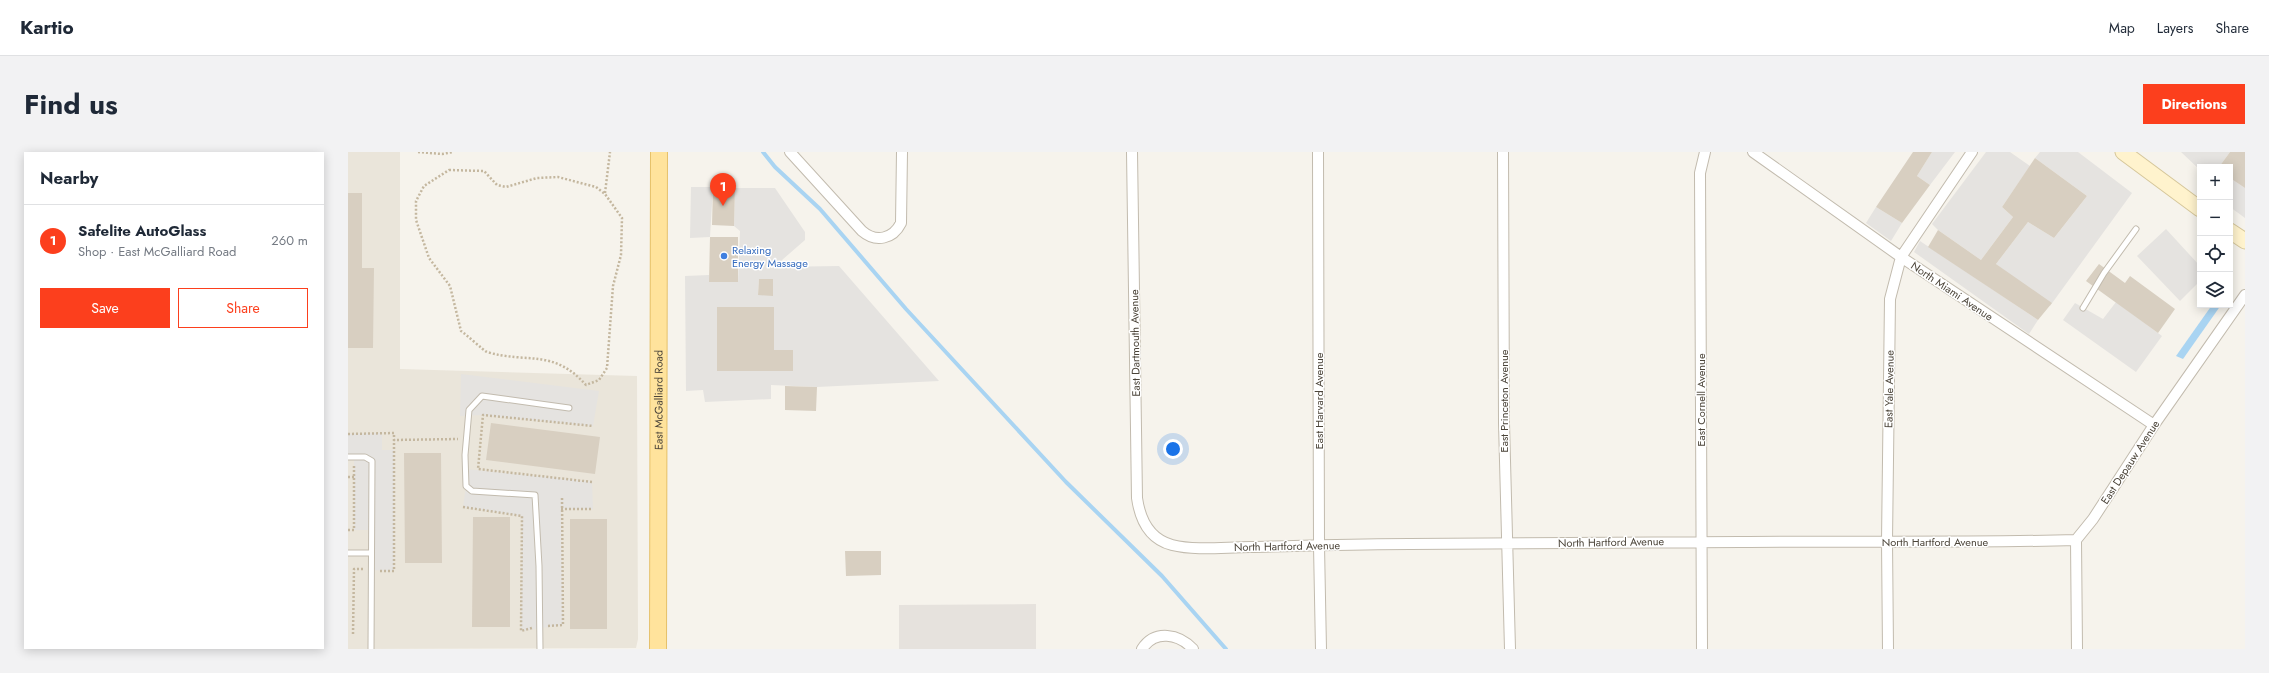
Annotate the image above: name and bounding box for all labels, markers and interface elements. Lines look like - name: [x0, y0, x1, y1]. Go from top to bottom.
- text: Kartio: [20, 14, 74, 41]
- text: Map: [2109, 18, 2135, 38]
- text: Layers: [2157, 18, 2193, 38]
- text: Share: [2215, 18, 2249, 38]
- text: Find us: [24, 84, 118, 125]
- button: Directions: [2143, 84, 2245, 124]
- map controls: [2197, 164, 2233, 308]
- button: +: [2197, 164, 2233, 200]
- text: Nearby: [40, 166, 98, 190]
- pin: 1: [710, 173, 736, 206]
- button: −: [2197, 200, 2233, 236]
- text: Safelite AutoGlass: [78, 220, 206, 242]
- text: 1: [50, 231, 56, 250]
- text: 260 m: [271, 231, 308, 250]
- button: locate: [2197, 236, 2233, 272]
- text: Shop · East McGalliard Road: [78, 242, 236, 261]
- place label: Relaxing Energy Massage: [732, 242, 808, 271]
- marker: Relaxing Energy Massage: [719, 251, 729, 261]
- street label: North Miami Avenue: [1908, 258, 1997, 325]
- button: layers: [2197, 272, 2233, 308]
- button: Save: [40, 288, 170, 328]
- button: Share: [178, 288, 308, 328]
- street label: East Dartmouth Avenue: [1126, 289, 1144, 397]
- street label: East Princeton Avenue: [1496, 349, 1512, 452]
- street label: East McGalliard Road: [650, 350, 667, 450]
- street label: East Yale Avenue: [1880, 350, 1898, 428]
- street label: East Harvard Avenue: [1311, 352, 1327, 449]
- street label: East Cornell Avenue: [1693, 353, 1709, 447]
- street label: East Depauw Avenue: [2097, 417, 2163, 507]
- your location: [1163, 439, 1183, 459]
- street label: North Hartford Avenue: [1558, 533, 1665, 551]
- street label: North Hartford Avenue: [1882, 534, 1989, 550]
- street label: North Hartford Avenue: [1234, 537, 1341, 555]

